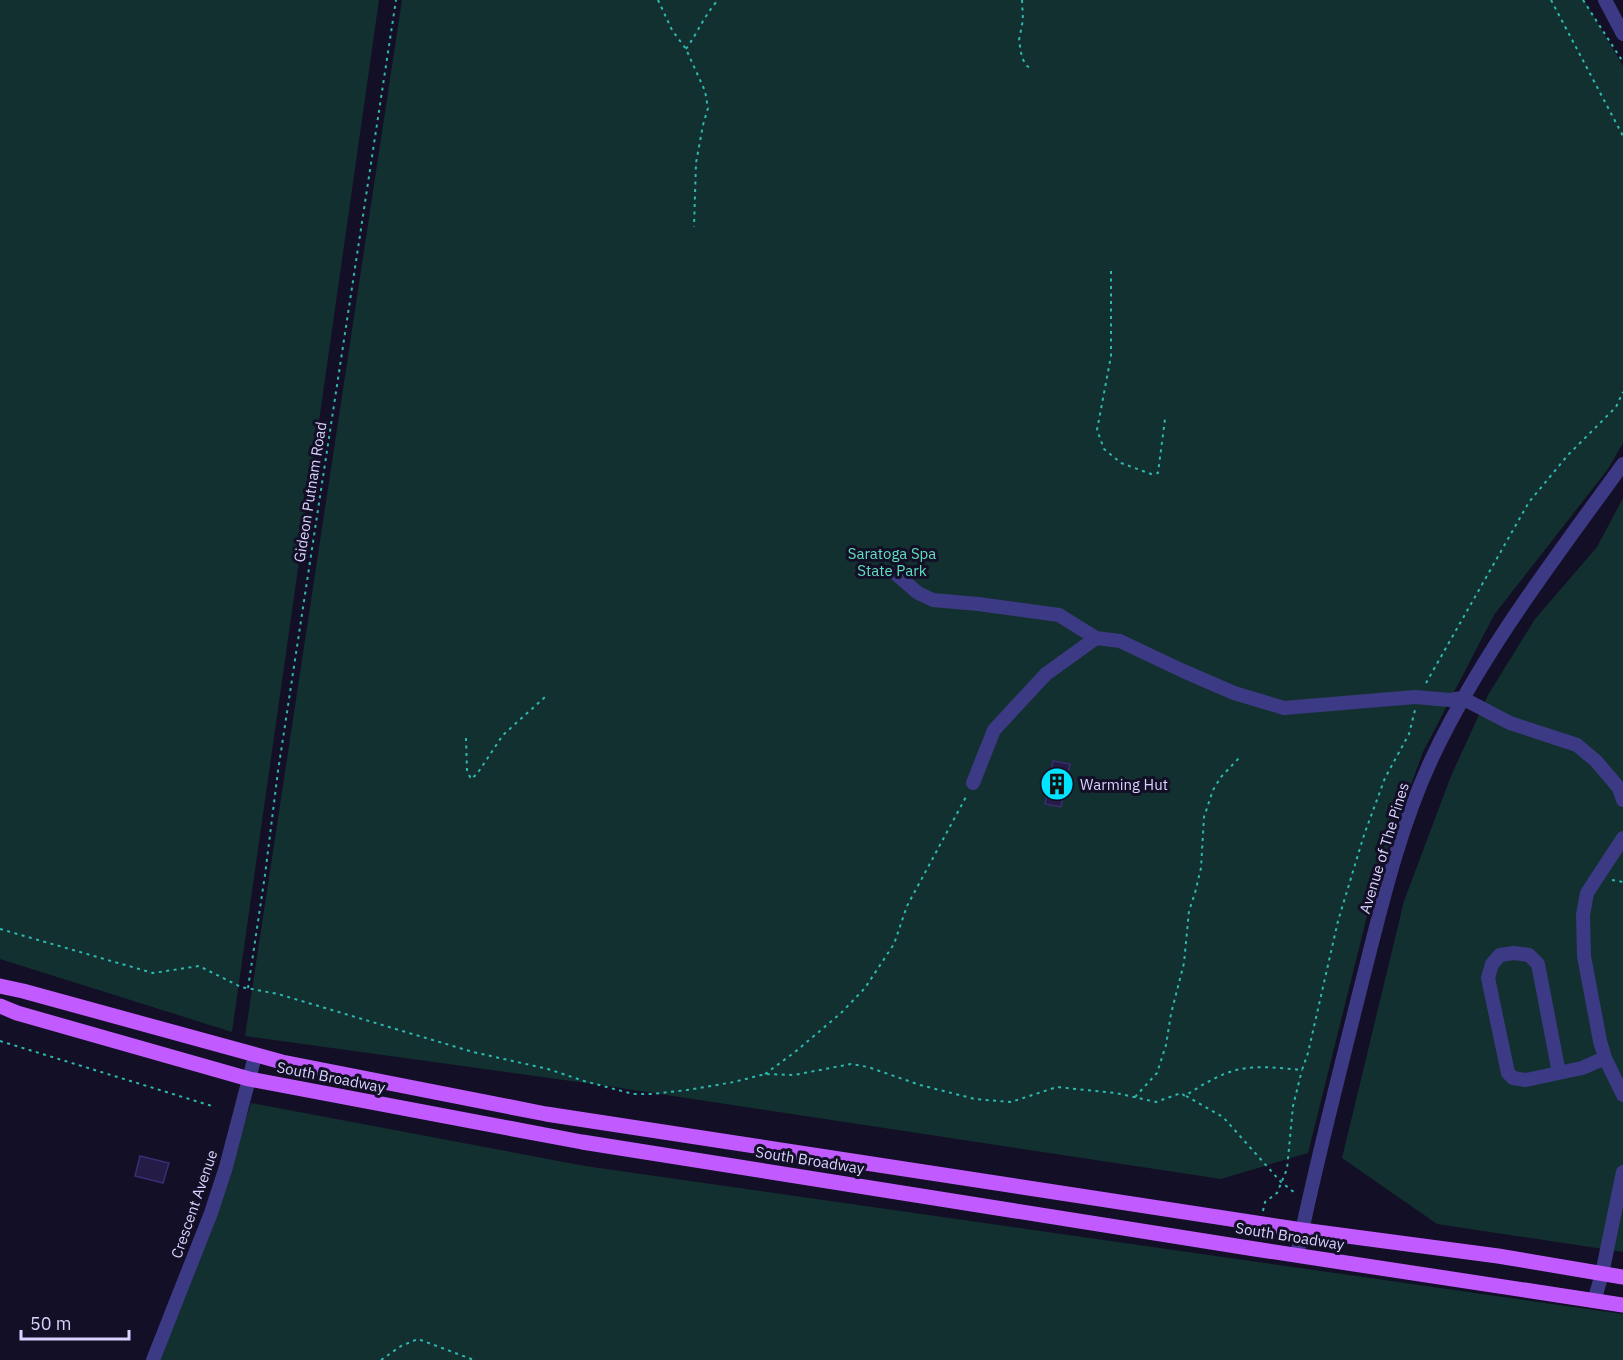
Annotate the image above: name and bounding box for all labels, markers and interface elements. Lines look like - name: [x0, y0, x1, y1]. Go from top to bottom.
- street label: Gideon Putnam Road: [290, 420, 330, 564]
- park label: Saratoga Spa State Park: [848, 544, 936, 580]
- building icon: Warming Hut: [1039, 766, 1075, 802]
- place label: Warming Hut: [1080, 775, 1168, 794]
- street label: Avenue of The Pines: [1355, 780, 1413, 916]
- street label: South Broadway: [275, 1057, 387, 1097]
- street label: South Broadway: [754, 1142, 866, 1178]
- street label: Crescent Avenue: [167, 1147, 221, 1261]
- street label: South Broadway: [1234, 1218, 1346, 1254]
- scale bar: [21, 1303, 129, 1341]
- text: 50 m: [30, 1312, 72, 1335]

